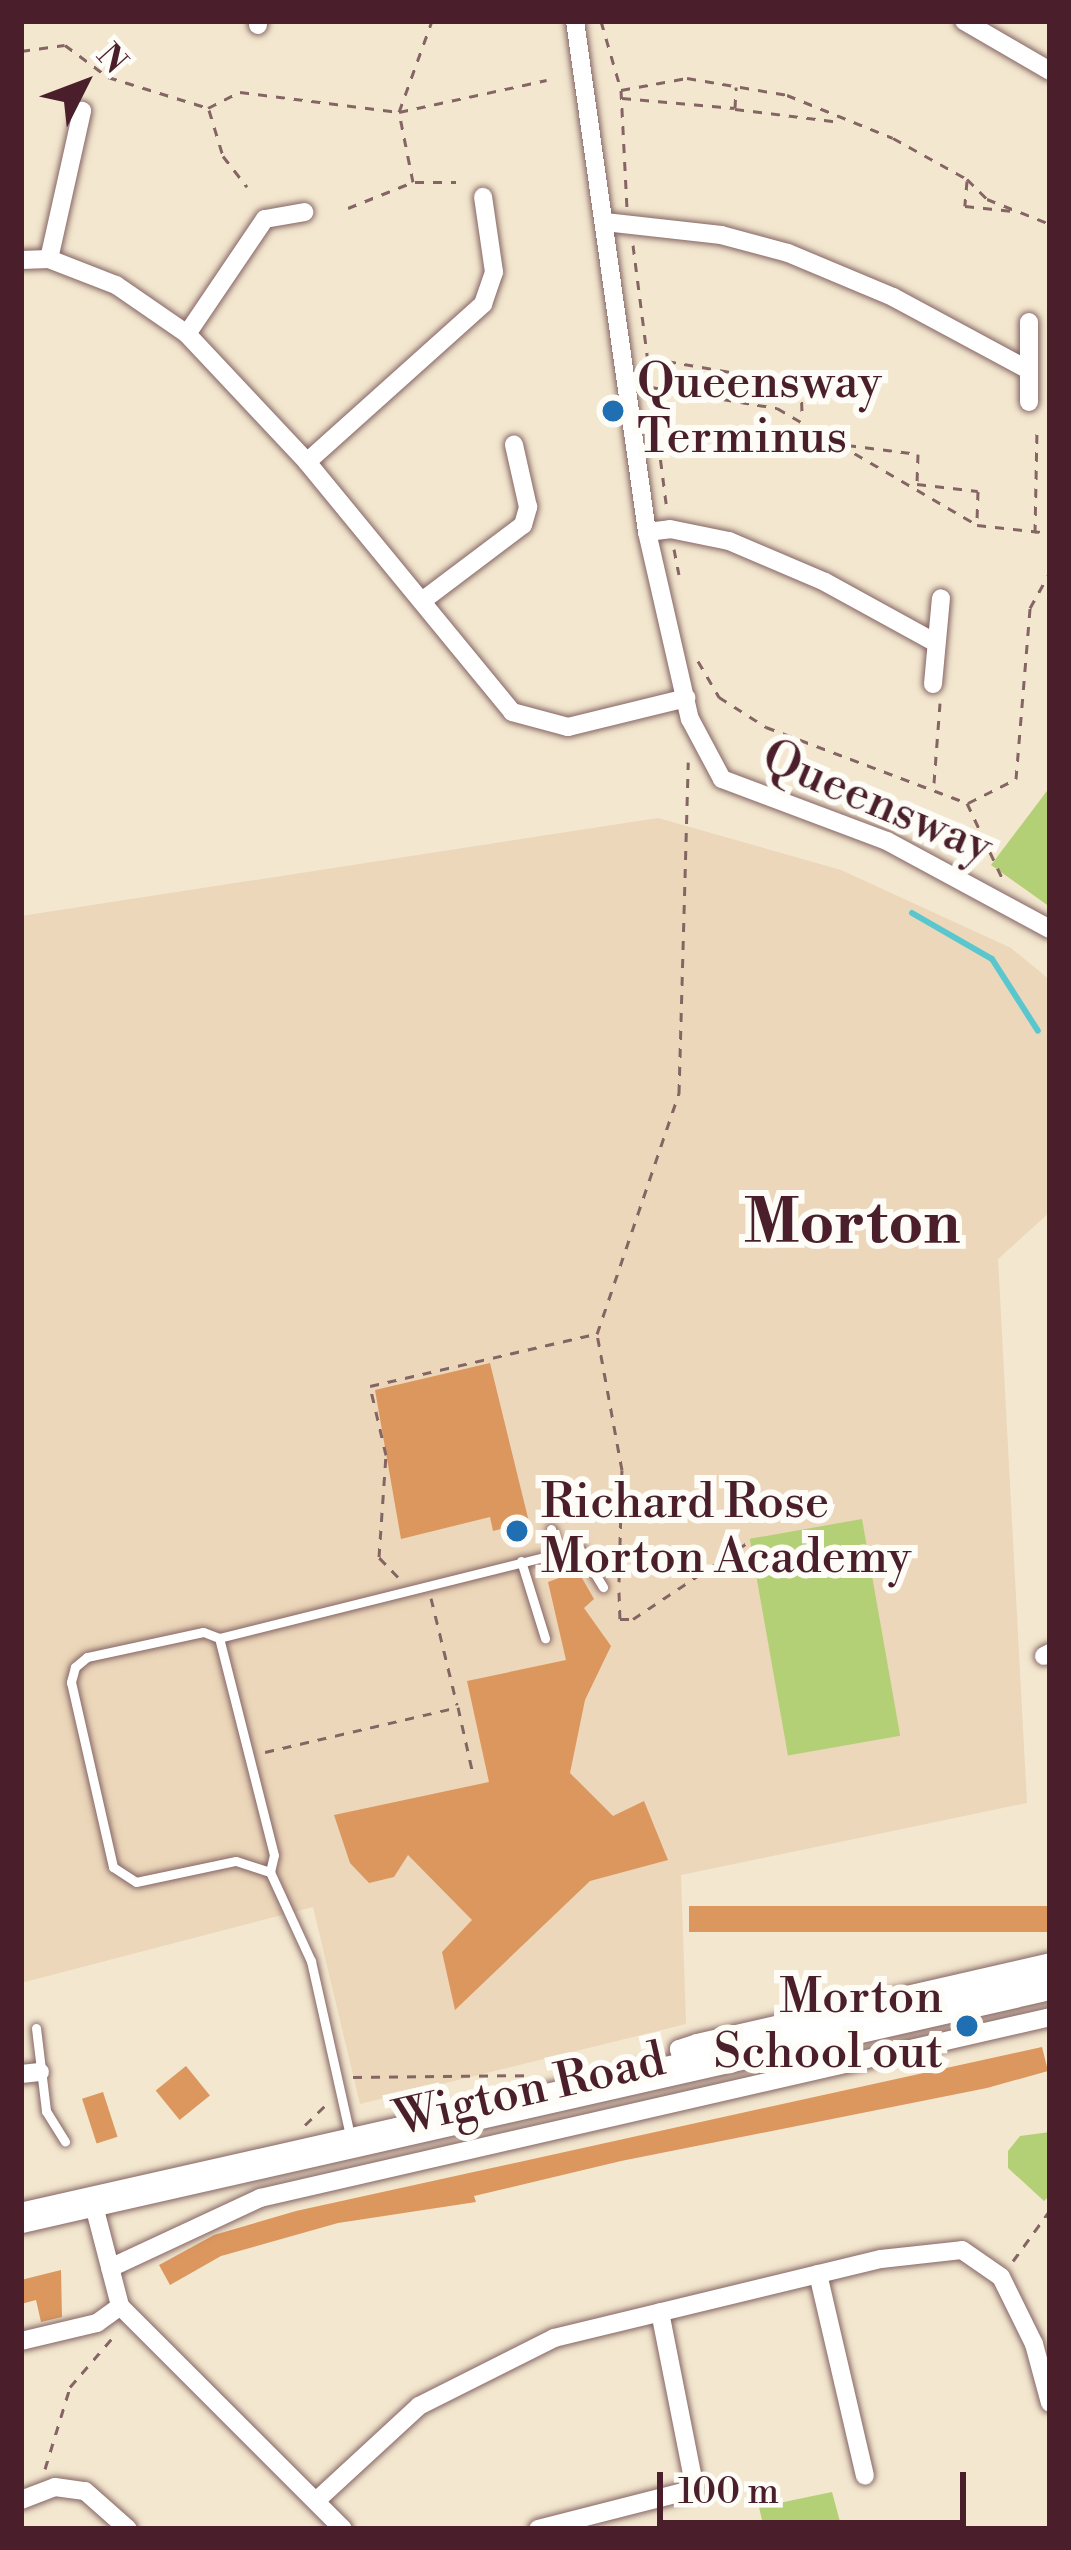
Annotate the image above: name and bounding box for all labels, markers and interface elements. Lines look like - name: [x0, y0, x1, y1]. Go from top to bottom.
- north arrow: [24, 24, 144, 144]
- text: N: [87, 36, 135, 83]
- place label: Queensway Terminus: [637, 354, 882, 467]
- marker: Queensway Terminus: [600, 398, 626, 424]
- street label: Queensway: [753, 729, 1001, 877]
- district label: Morton: [744, 1188, 960, 1260]
- place label: Richard Rose Morton Academy: [541, 1474, 911, 1587]
- marker: Richard Rose Morton Academy: [504, 1518, 530, 1544]
- place label: Morton School out: [714, 1969, 943, 2082]
- marker: Morton School out: [954, 2013, 980, 2039]
- street label: Wigton Road: [389, 2032, 671, 2150]
- scale bar: [663, 2448, 972, 2522]
- text: 100 m: [678, 2470, 779, 2515]

